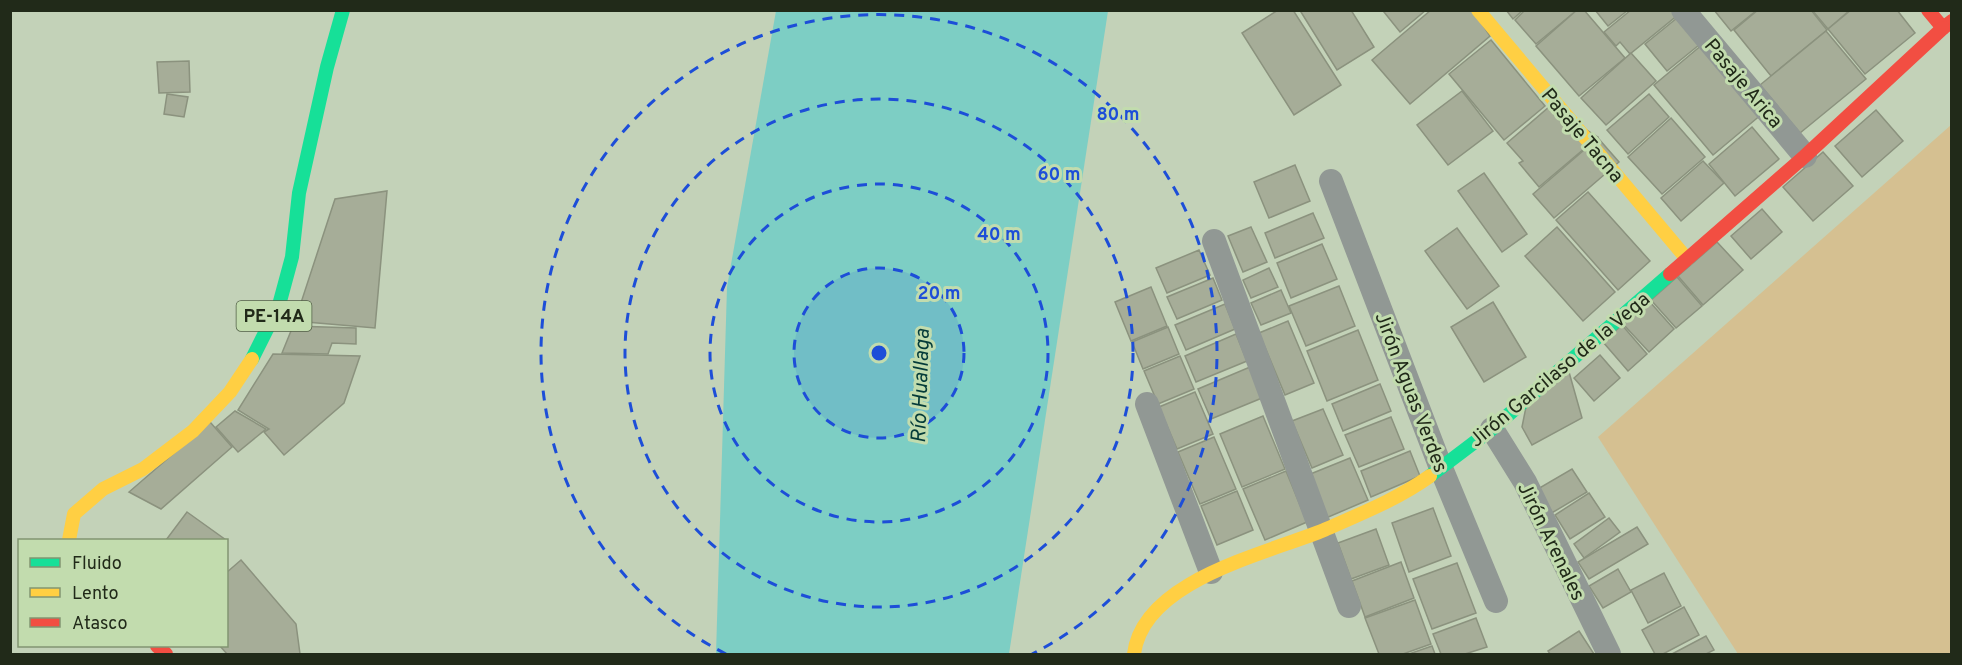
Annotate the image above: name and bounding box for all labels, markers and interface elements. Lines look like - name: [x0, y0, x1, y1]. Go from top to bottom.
- street label: Pasaje Arica: [1697, 34, 1788, 135]
- street label: Pasaje Tacna: [1534, 84, 1629, 189]
- text: 80 m: [1096, 104, 1140, 127]
- text: 60 m: [1037, 164, 1081, 187]
- text: 40 m: [977, 224, 1021, 247]
- text: 20 m: [917, 283, 961, 306]
- street label: Jirón Garcilaso de la Vega: [1464, 287, 1656, 454]
- road number: PE-14A: [236, 301, 312, 331]
- street label: Jirón Aguas Verdes: [1368, 309, 1453, 477]
- water label: Río Huallaga: [906, 328, 937, 444]
- centre of rings: [869, 343, 889, 363]
- street label: Jirón Arenales: [1510, 478, 1590, 605]
- legend: [18, 539, 228, 647]
- text: Fluido: [72, 553, 122, 576]
- text: Lento: [72, 583, 118, 606]
- text: Atasco: [72, 613, 128, 636]

